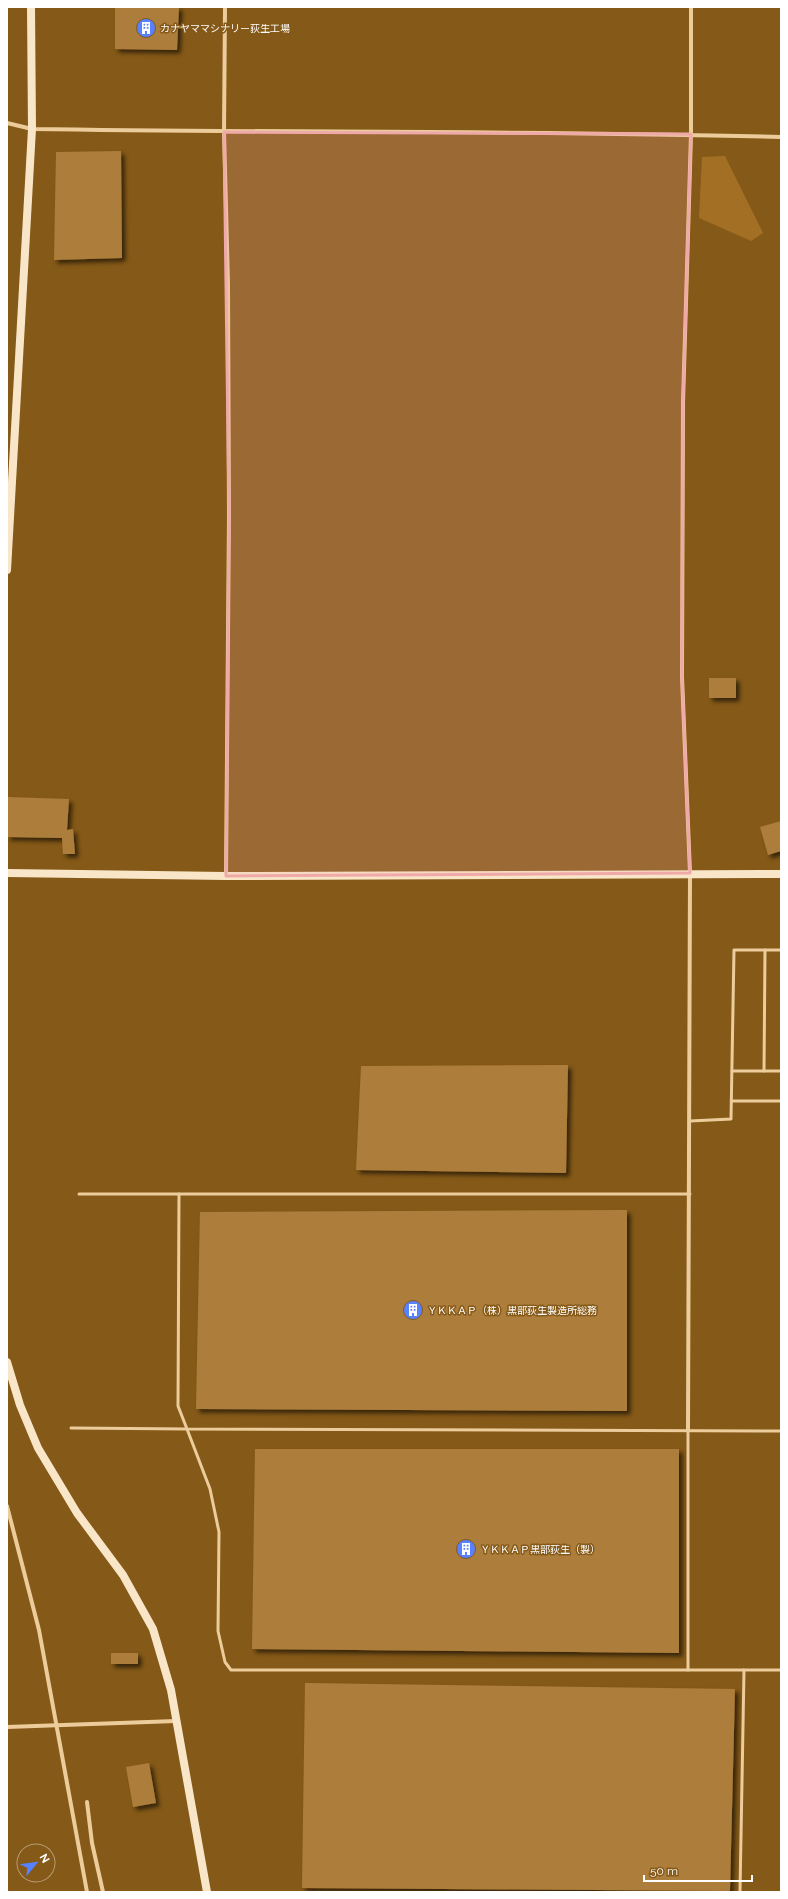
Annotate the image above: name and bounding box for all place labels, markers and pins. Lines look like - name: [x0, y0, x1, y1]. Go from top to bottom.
- building icon: カナヤママシナリー荻生工場: [135, 17, 157, 39]
- place label: カナヤママシナリー荻生工場: [160, 23, 290, 34]
- building icon: ＹＫＫＡＰ（株）黒部荻生製造所総務: [402, 1299, 424, 1321]
- place label: ＹＫＫＡＰ（株）黒部荻生製造所総務: [427, 1305, 597, 1316]
- building icon: ＹＫＫＡＰ黒部荻生（製）: [455, 1538, 477, 1560]
- place label: ＹＫＫＡＰ黒部荻生（製）: [480, 1544, 600, 1555]

